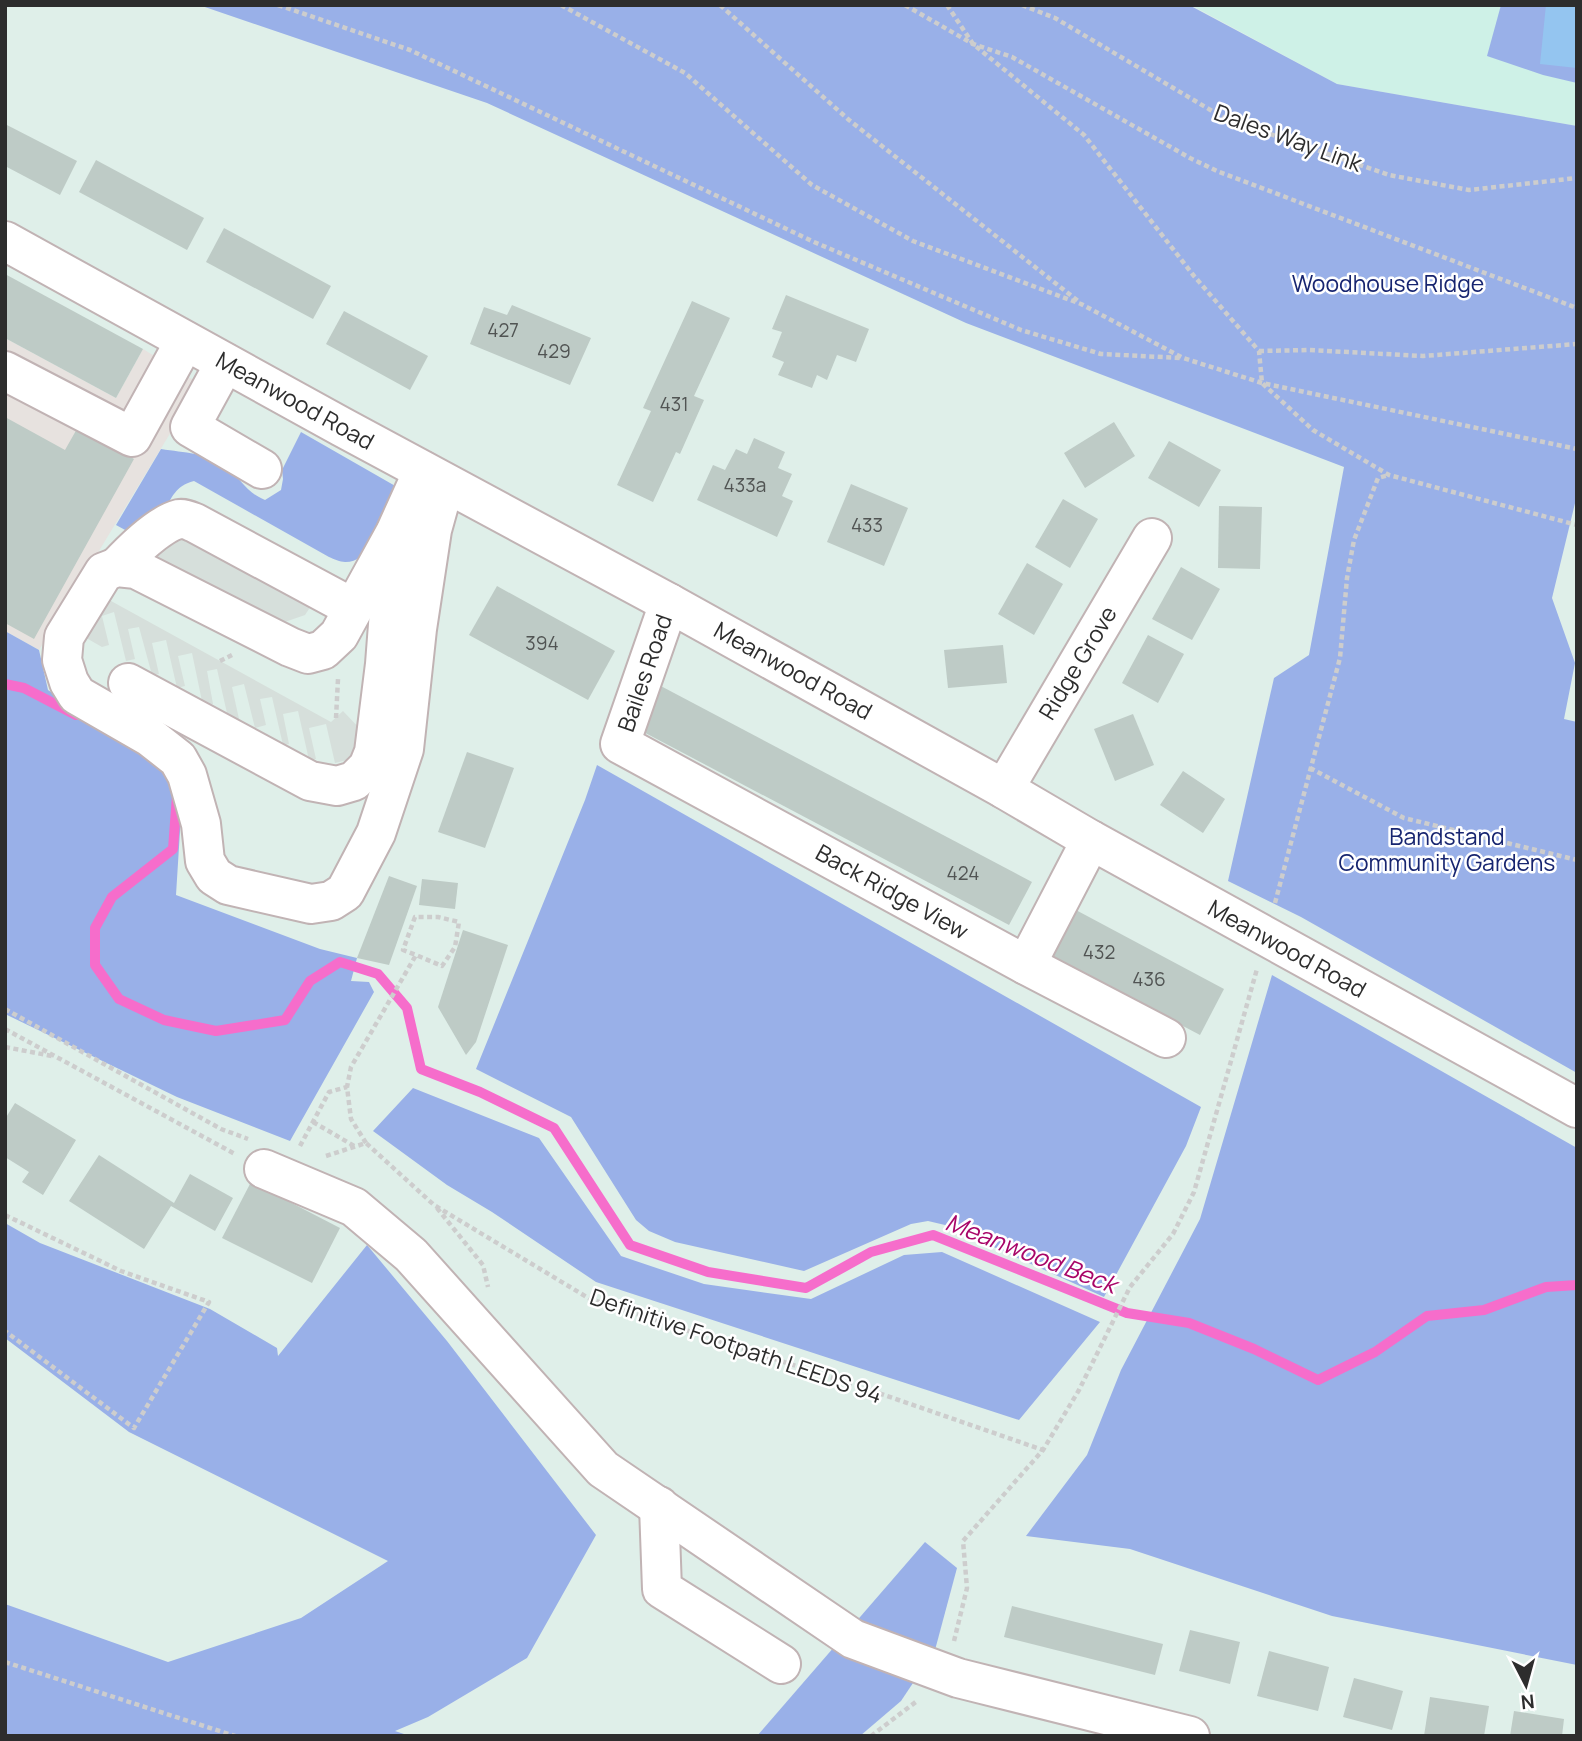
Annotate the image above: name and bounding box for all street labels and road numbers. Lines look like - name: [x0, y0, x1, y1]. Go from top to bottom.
- street label: Dales Way Link: [1210, 95, 1367, 179]
- street label: Meanwood Road: [211, 343, 380, 457]
- street label: Ridge Grove: [1031, 600, 1124, 725]
- street label: Bailes Road: [609, 610, 679, 736]
- street label: Meanwood Road: [709, 613, 878, 727]
- street label: Back Ridge View: [810, 836, 975, 947]
- street label: Meanwood Road: [1203, 891, 1372, 1005]
- street label: Definitive Footpath LEEDS 94: [586, 1280, 887, 1410]

